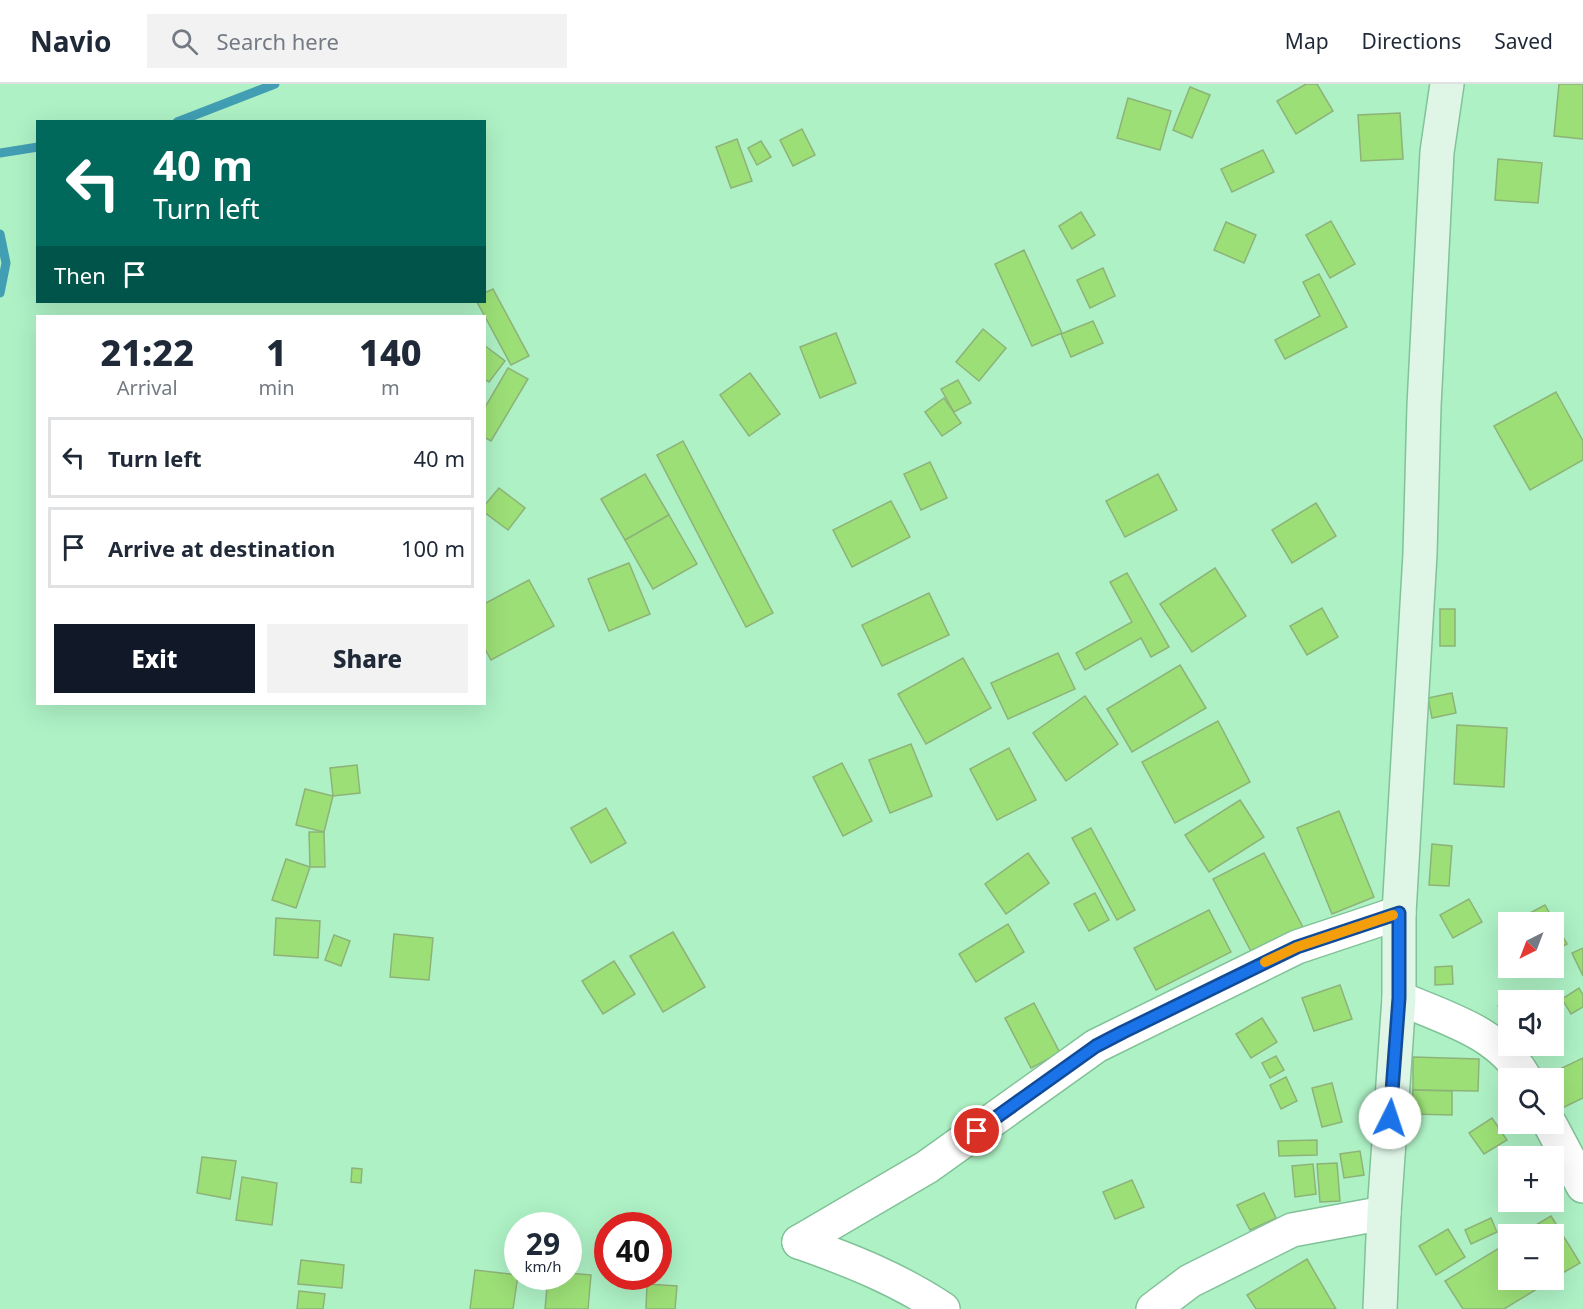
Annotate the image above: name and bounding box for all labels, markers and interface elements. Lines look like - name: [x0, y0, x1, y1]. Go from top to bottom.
- search box: [147, 14, 567, 68]
- text: Navio: [30, 22, 111, 60]
- icon: search: [168, 25, 201, 58]
- text: Search here: [216, 26, 339, 56]
- text: Map: [1285, 27, 1329, 55]
- text: Directions: [1362, 27, 1461, 55]
- text: Saved: [1494, 27, 1553, 55]
- text: 40 m: [153, 136, 253, 193]
- icon: left: [54, 144, 132, 222]
- text: Turn left: [153, 190, 259, 227]
- icon: arrive: [118, 258, 151, 291]
- text: Then: [54, 260, 106, 290]
- text: 21:22: [100, 328, 194, 377]
- text: 1: [266, 328, 287, 377]
- text: 140: [359, 328, 422, 377]
- text: Arrival: [117, 374, 178, 401]
- text: min: [258, 374, 295, 401]
- text: m: [381, 374, 400, 401]
- icon: left: [57, 441, 90, 474]
- text: Turn left: [108, 443, 202, 473]
- text: 40 m: [414, 443, 465, 473]
- icon: arrive: [57, 531, 90, 564]
- text: Arrive at destination: [108, 533, 335, 563]
- text: 100 m: [401, 533, 465, 563]
- button: Exit: [54, 624, 255, 693]
- button: Share: [267, 624, 468, 693]
- north arrow: [1498, 912, 1564, 978]
- map controls: [1498, 912, 1564, 1290]
- button: sound: [1498, 990, 1564, 1056]
- button: search: [1498, 1068, 1564, 1134]
- position arrow: [1358, 1086, 1422, 1150]
- pin: [951, 1105, 1002, 1156]
- icon: arrive: [960, 1114, 993, 1147]
- button: +: [1498, 1146, 1564, 1212]
- speed limit sign: 40: [594, 1212, 672, 1290]
- text: 29: [526, 1223, 560, 1264]
- button: −: [1498, 1224, 1564, 1290]
- text: km/h: [525, 1256, 561, 1276]

